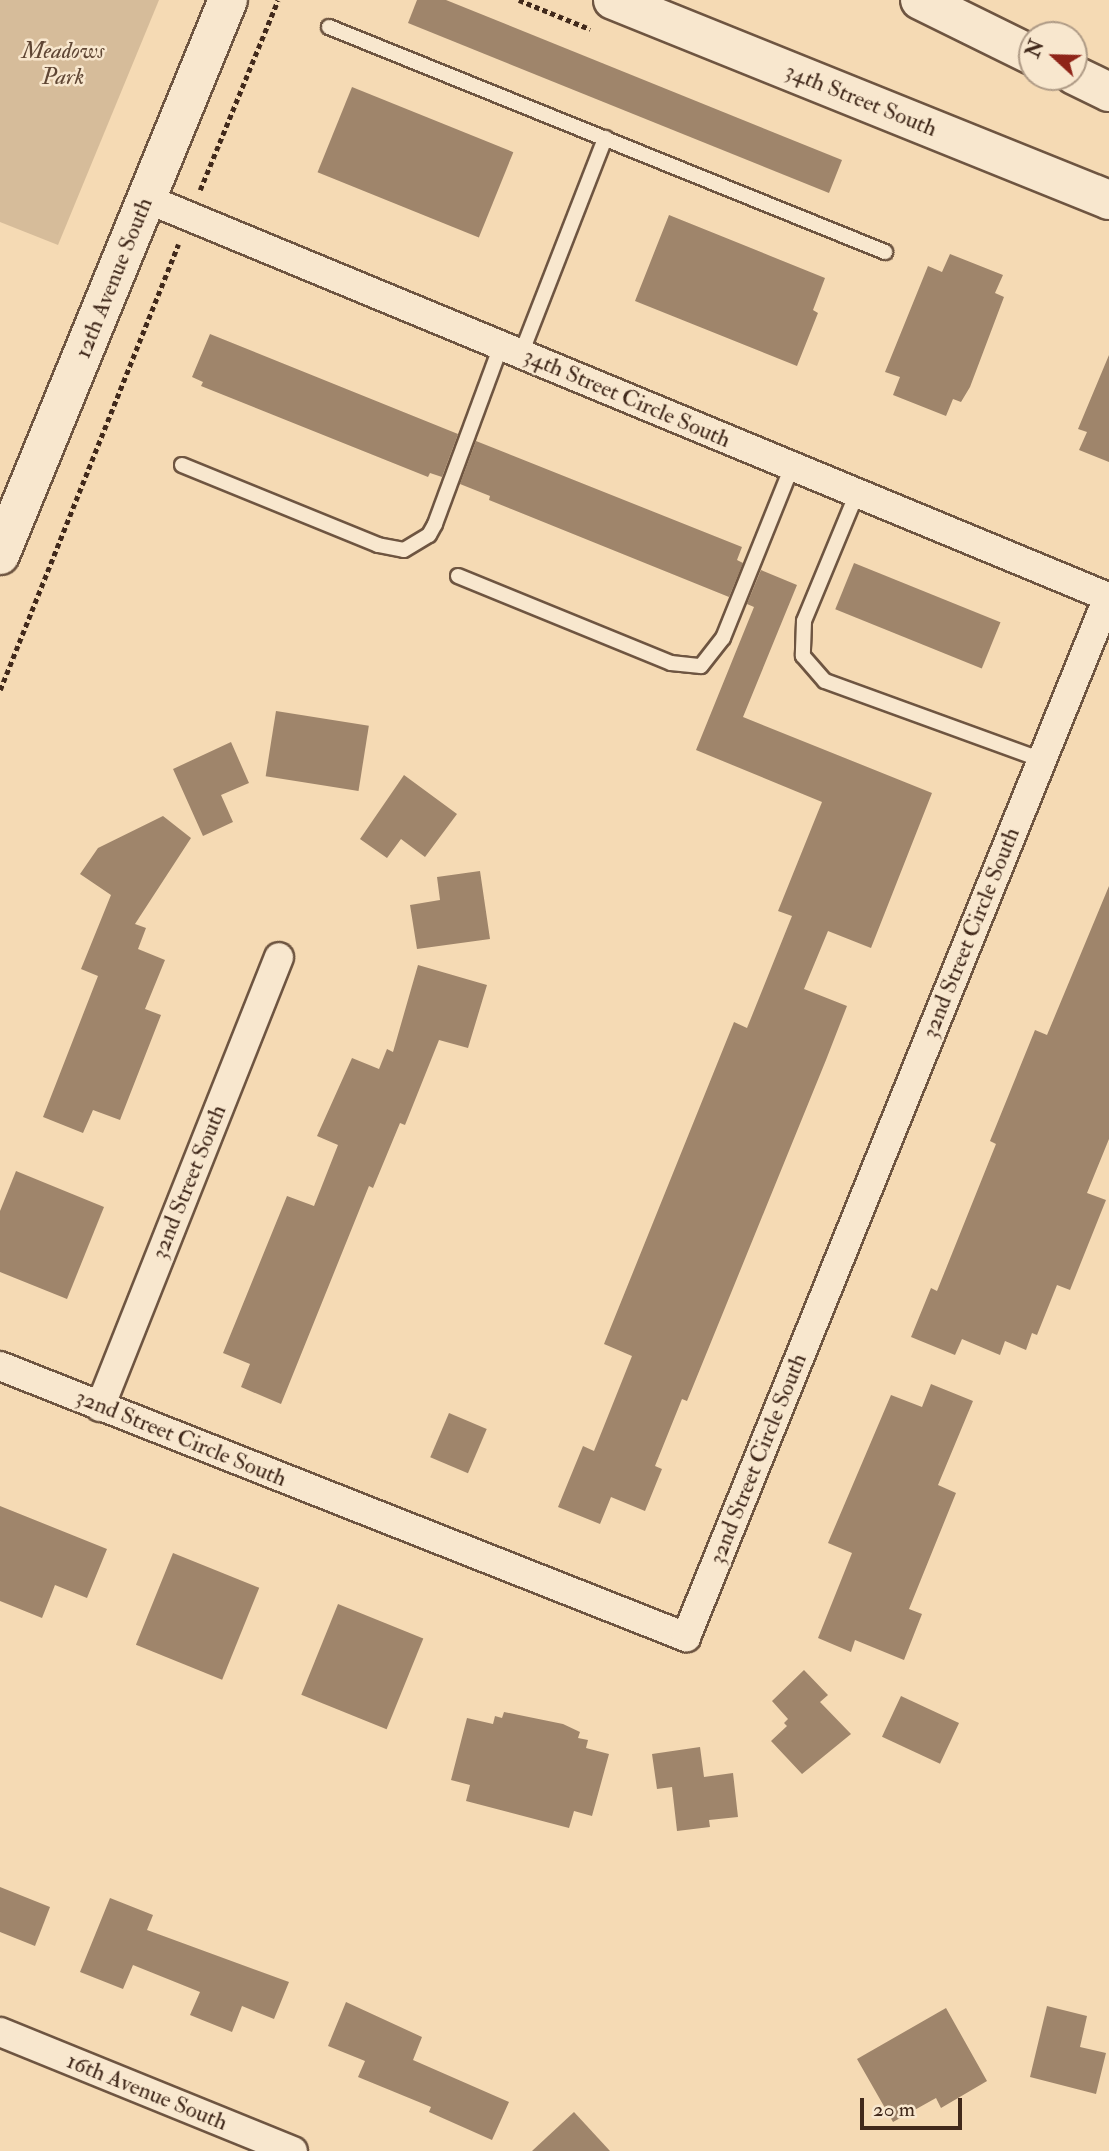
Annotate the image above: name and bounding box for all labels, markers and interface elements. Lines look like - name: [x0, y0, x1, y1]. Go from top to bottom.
- north arrow: [1018, 21, 1088, 91]
- park label: Meadows Park: [22, 37, 104, 91]
- text: N: [1021, 37, 1050, 61]
- street label: 34th Street South: [781, 57, 941, 143]
- street label: 12th Avenue South: [69, 194, 159, 362]
- street label: 34th Street Circle South: [520, 342, 734, 454]
- street label: 32nd Street Circle South: [916, 824, 1026, 1042]
- street label: 32nd Street South: [146, 1101, 232, 1263]
- street label: 32nd Street Circle South: [703, 1350, 813, 1568]
- street label: 32nd Street Circle South: [72, 1383, 290, 1493]
- street label: 16th Avenue South: [63, 2047, 231, 2137]
- scale bar: [864, 2084, 965, 2128]
- text: 20 m: [873, 2096, 915, 2123]

